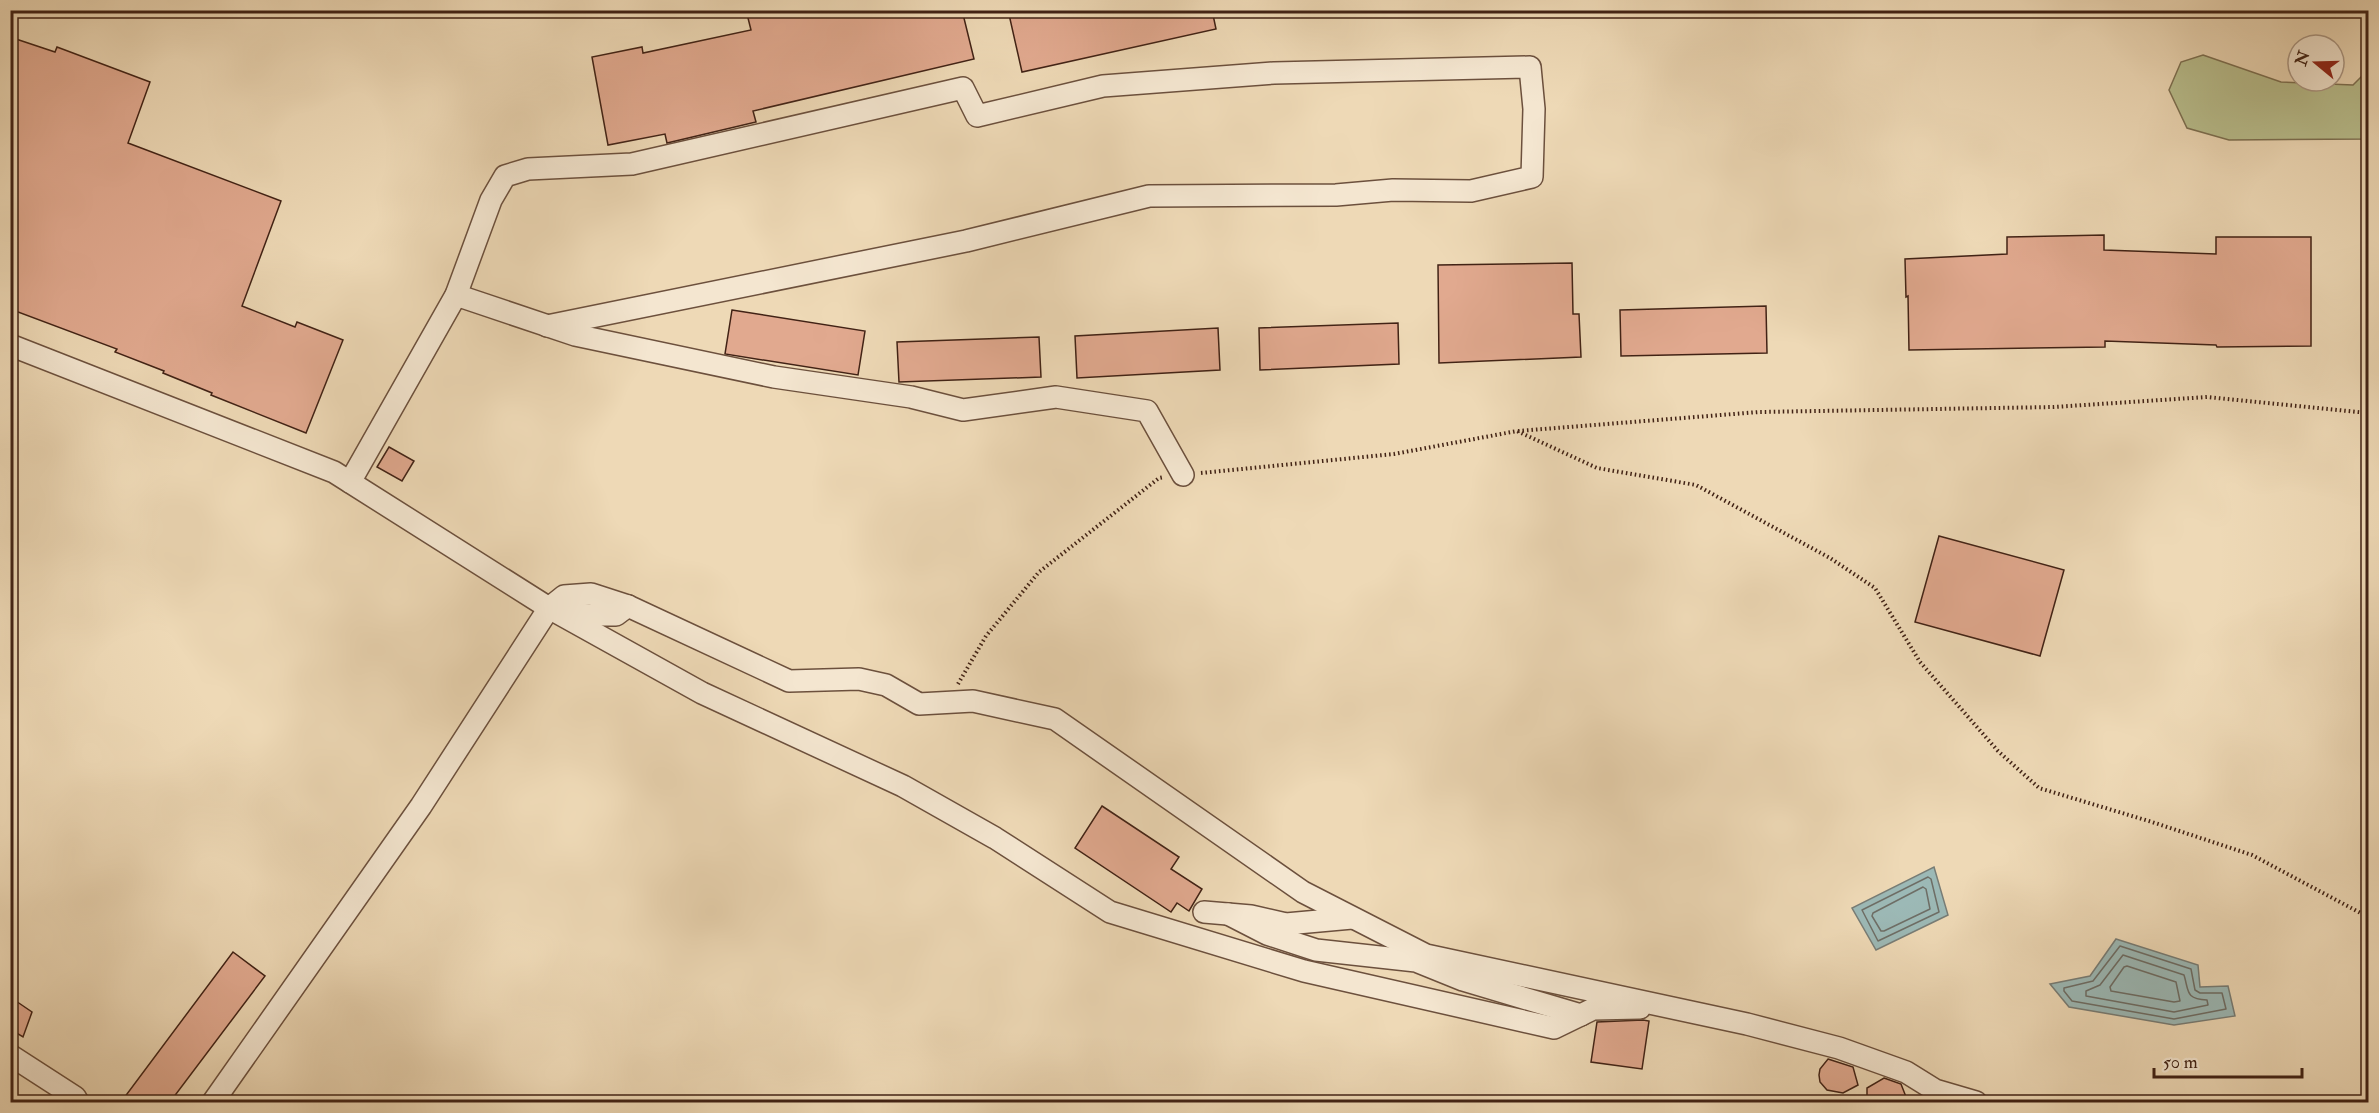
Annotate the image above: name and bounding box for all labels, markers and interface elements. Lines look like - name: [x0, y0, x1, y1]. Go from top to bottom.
- north arrow: [2286, 33, 2346, 93]
- text: N: [2291, 48, 2315, 69]
- scale bar: [2154, 1041, 2302, 1079]
- text: 50 m: [2163, 1051, 2198, 1074]

